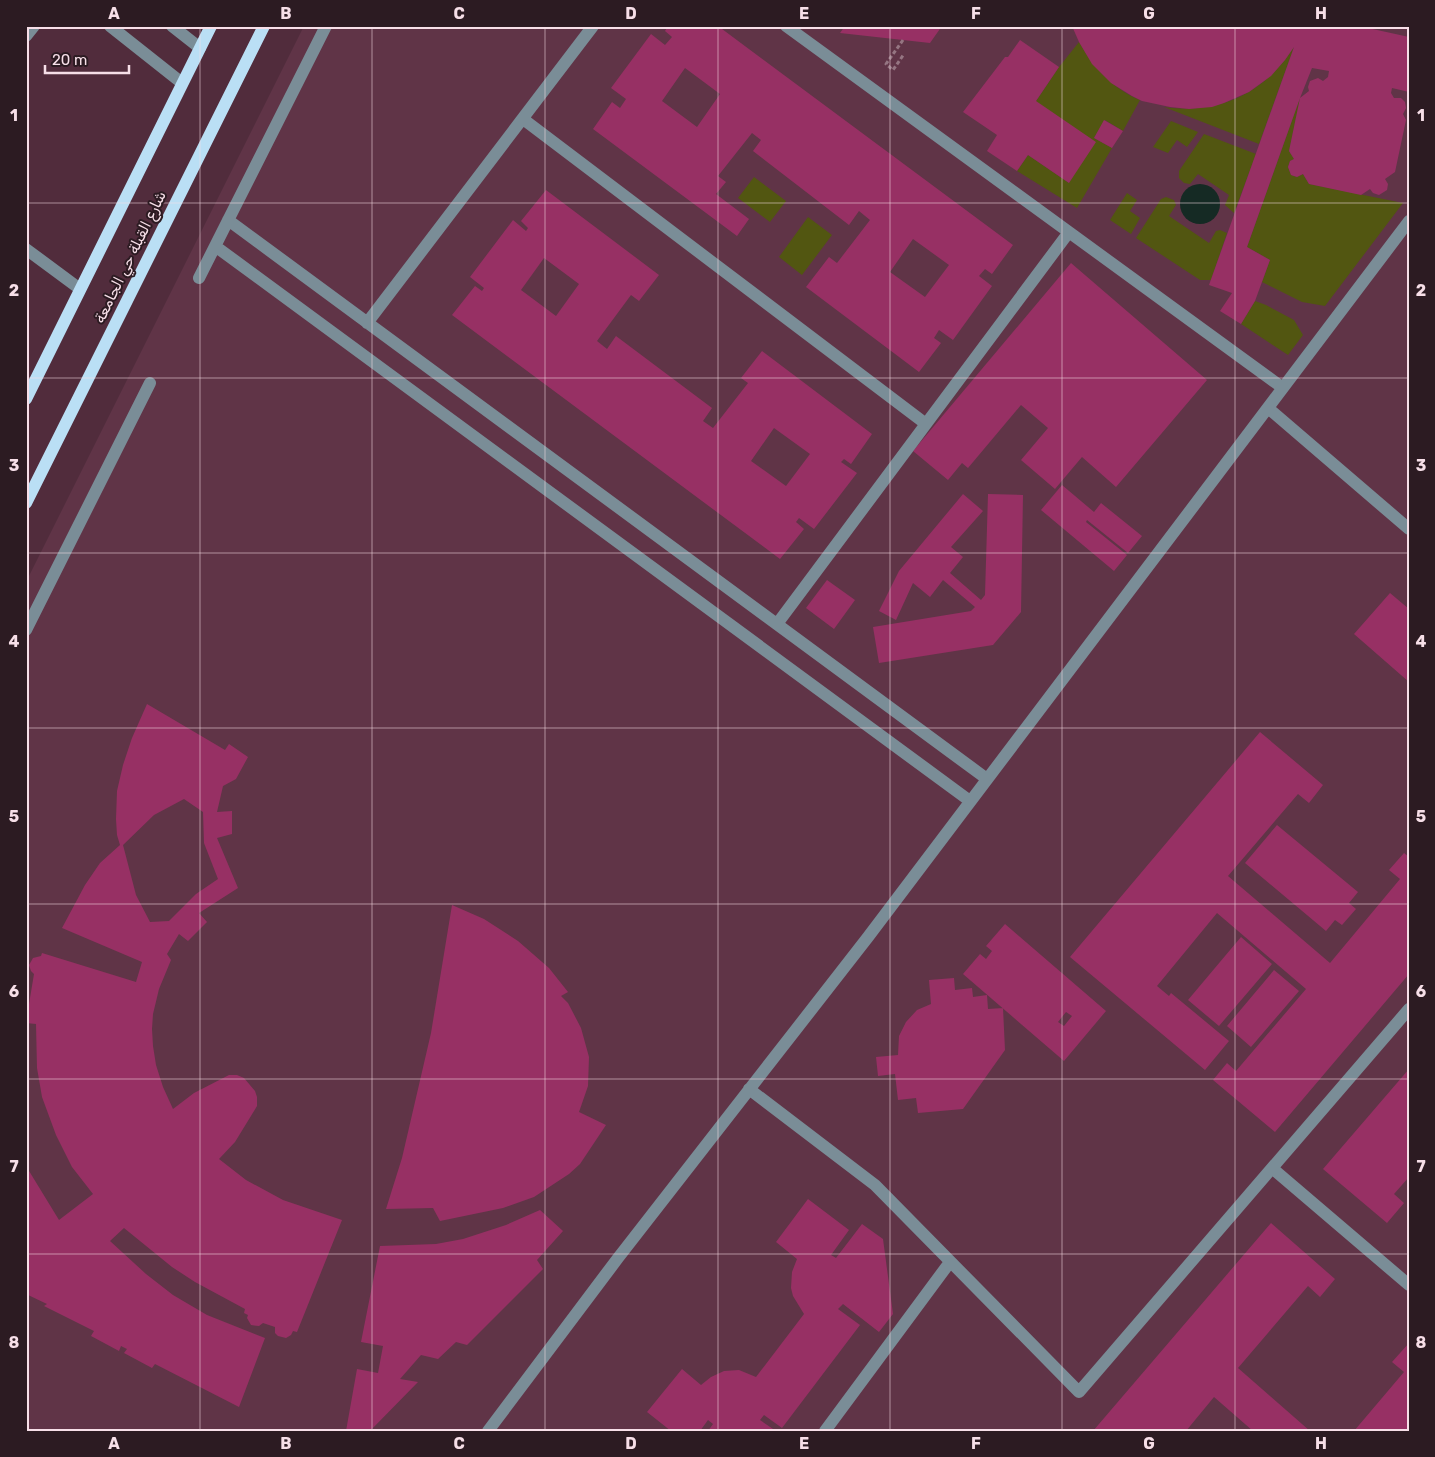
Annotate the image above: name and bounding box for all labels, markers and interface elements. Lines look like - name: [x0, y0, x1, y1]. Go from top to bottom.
- text: A: [108, 4, 120, 23]
- text: B: [280, 4, 292, 23]
- text: C: [453, 4, 465, 23]
- text: D: [625, 4, 637, 23]
- text: E: [799, 4, 809, 23]
- text: F: [971, 4, 981, 23]
- text: G: [1143, 4, 1155, 23]
- text: H: [1315, 4, 1327, 23]
- scale bar: [45, 42, 129, 74]
- text: 20 m: [52, 51, 87, 69]
- text: 1: [10, 106, 18, 125]
- text: 1: [1417, 106, 1425, 125]
- street label: شارع القبلة حي الجامعة: [90, 188, 173, 327]
- text: 2: [9, 281, 19, 300]
- text: 2: [1416, 281, 1426, 300]
- text: 3: [9, 456, 19, 475]
- text: 3: [1416, 456, 1426, 475]
- text: 4: [9, 632, 20, 651]
- text: 4: [1416, 632, 1427, 651]
- text: 5: [9, 807, 19, 826]
- text: 5: [1416, 807, 1426, 826]
- text: 6: [9, 982, 19, 1001]
- text: 6: [1416, 982, 1426, 1001]
- text: 7: [9, 1157, 19, 1176]
- text: 7: [1416, 1157, 1426, 1176]
- text: 8: [9, 1333, 20, 1352]
- text: 8: [1416, 1333, 1427, 1352]
- text: A: [108, 1434, 120, 1453]
- text: B: [280, 1434, 292, 1453]
- text: C: [453, 1434, 465, 1453]
- text: D: [625, 1434, 637, 1453]
- text: E: [799, 1434, 809, 1453]
- text: F: [971, 1434, 981, 1453]
- text: G: [1143, 1434, 1155, 1453]
- text: H: [1315, 1434, 1327, 1453]

